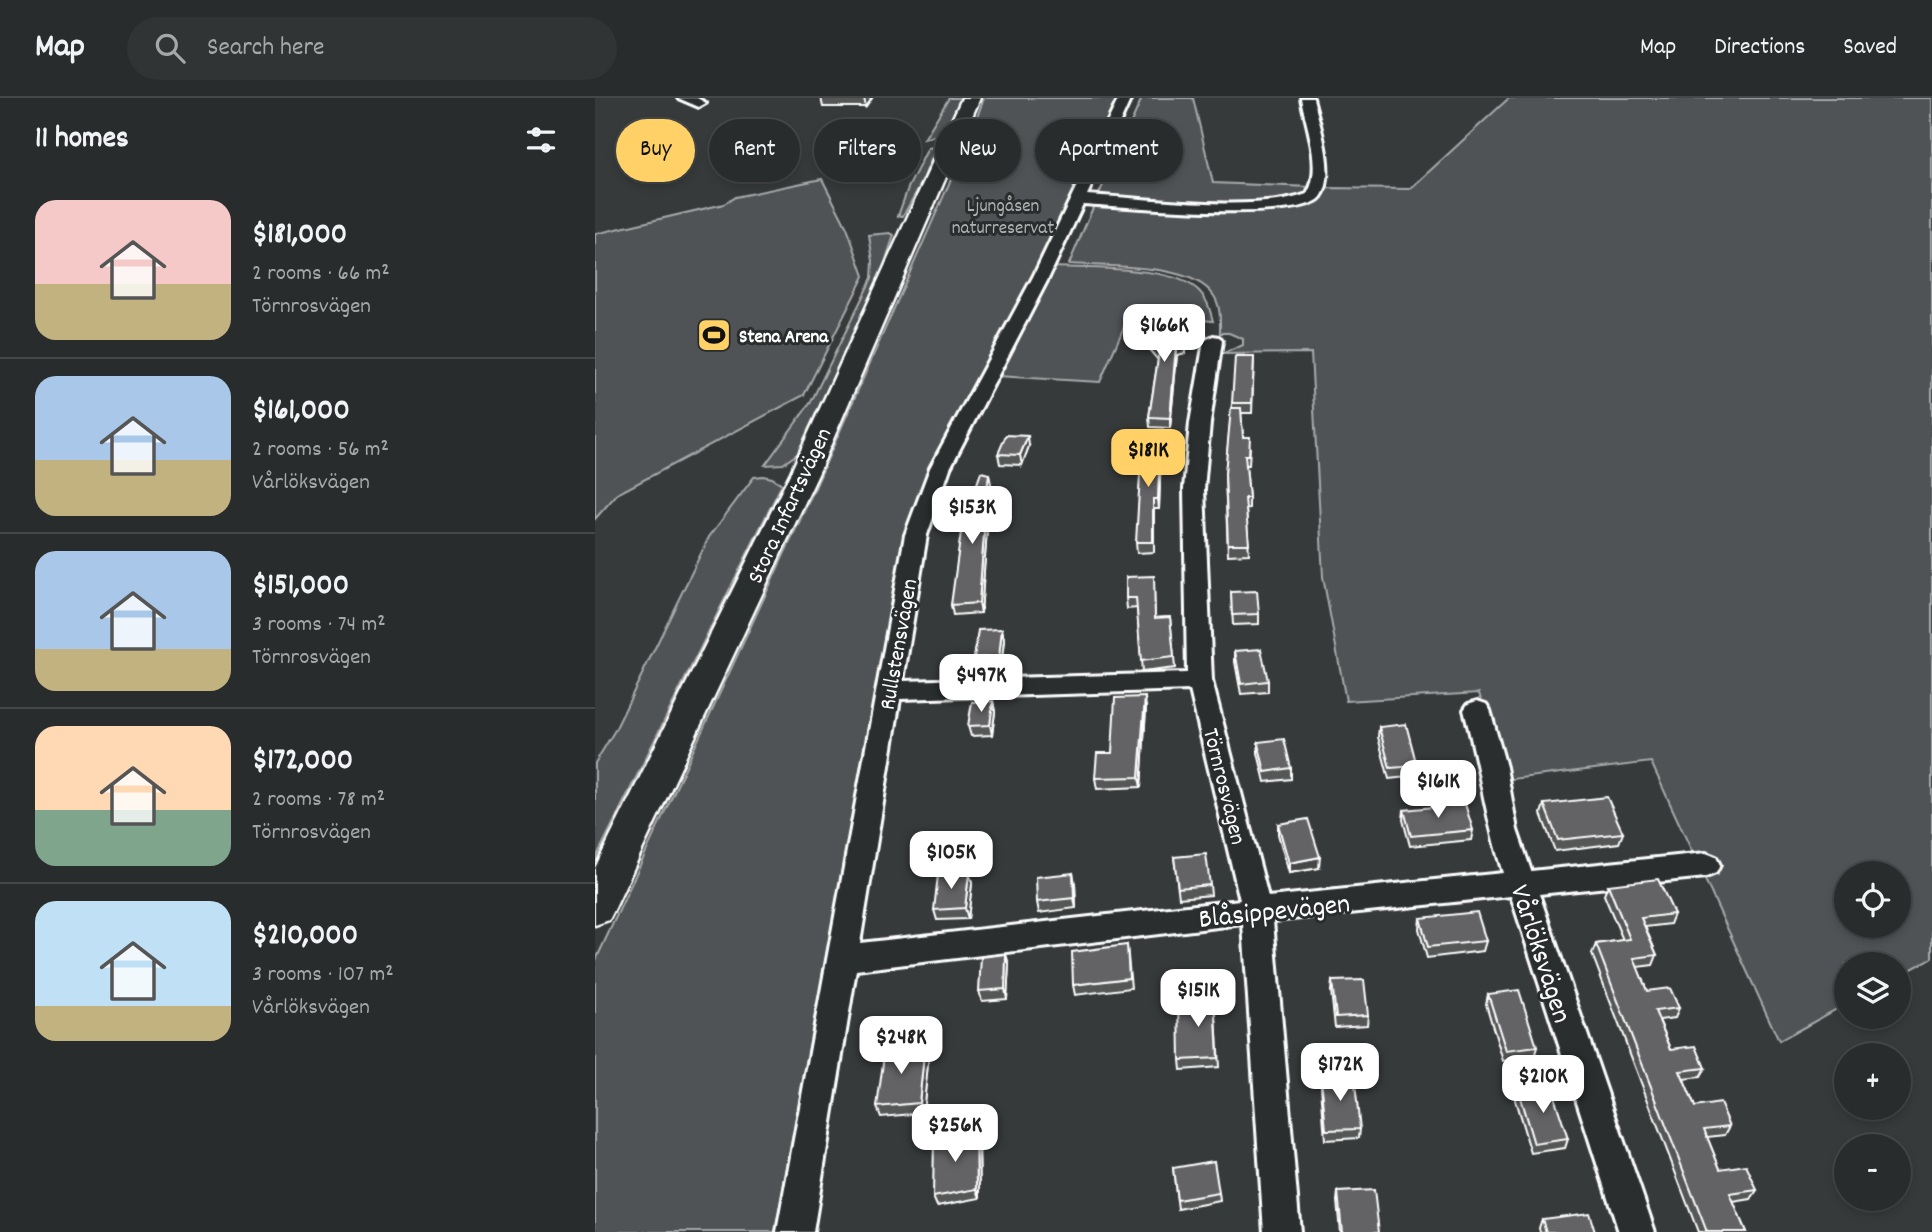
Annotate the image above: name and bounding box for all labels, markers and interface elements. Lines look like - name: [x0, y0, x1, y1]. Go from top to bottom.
- search box: [127, 17, 617, 80]
- text: Map: [35, 25, 85, 72]
- icon: search: [151, 29, 189, 67]
- text: Search here: [207, 30, 325, 67]
- text: Map: [1640, 31, 1676, 65]
- text: Directions: [1714, 31, 1805, 65]
- text: Saved: [1843, 31, 1897, 65]
- text: 11 homes: [35, 119, 129, 162]
- chip: Buy: [616, 119, 695, 182]
- chip: Rent: [709, 119, 800, 182]
- chip: Filters: [814, 119, 921, 182]
- chip: New: [935, 119, 1021, 182]
- chip: Apartment: [1035, 119, 1183, 182]
- icon: filters: [522, 121, 560, 159]
- park label: Ljungåsen naturreservat: [952, 194, 1054, 243]
- text: $181,000: [252, 215, 347, 258]
- icon: home: [91, 228, 175, 312]
- text: 2 rooms · 66 m²: [252, 258, 390, 291]
- text: Törnrosvägen: [252, 291, 371, 324]
- pin: $166K: [1115, 304, 1213, 364]
- text: $166K: [1139, 310, 1189, 343]
- sports icon: Stena Arena: [695, 316, 733, 354]
- place label: Stena Arena: [739, 325, 829, 352]
- text: $161,000: [252, 391, 350, 434]
- icon: home: [91, 404, 175, 488]
- street label: Stora Infartsvägen: [741, 423, 842, 590]
- pin: $181K: [1099, 430, 1197, 489]
- text: 2 rooms · 56 m²: [252, 434, 389, 467]
- text: $181K: [1127, 435, 1169, 468]
- text: Vårlöksvägen: [252, 467, 370, 500]
- pin: $153K: [923, 486, 1021, 546]
- text: $153K: [948, 492, 996, 525]
- text: $151,000: [252, 566, 349, 609]
- street label: Rullstensvägen: [873, 576, 928, 713]
- icon: home: [91, 579, 175, 663]
- text: 3 rooms · 74 m²: [252, 609, 386, 642]
- text: Törnrosvägen: [252, 642, 371, 675]
- pin: $497K: [932, 654, 1030, 714]
- text: $497K: [955, 660, 1007, 693]
- street label: Törnrosvägen: [1192, 725, 1253, 849]
- text: $172,000: [252, 741, 353, 784]
- icon: home: [91, 754, 175, 838]
- pin: $161K: [1389, 760, 1487, 820]
- text: $161K: [1416, 766, 1460, 799]
- text: 2 rooms · 78 m²: [252, 784, 385, 817]
- text: Törnrosvägen: [252, 817, 371, 850]
- pin: $105K: [902, 832, 1000, 891]
- text: $105K: [926, 837, 976, 870]
- map controls: [1834, 861, 1911, 1211]
- button: locate: [1834, 861, 1911, 938]
- street label: Vårlöksvägen: [1497, 880, 1579, 1029]
- street label: Blåsippevägen: [1197, 886, 1352, 942]
- text: $210,000: [252, 916, 358, 959]
- icon: home: [91, 929, 175, 1013]
- button: layers: [1834, 952, 1911, 1029]
- text: 3 rooms · 107 m²: [252, 959, 394, 992]
- pin: $151K: [1149, 970, 1247, 1029]
- text: $151K: [1176, 975, 1220, 1008]
- text: Vårlöksvägen: [252, 992, 370, 1025]
- pin: $248K: [852, 1016, 950, 1076]
- text: $248K: [875, 1022, 927, 1055]
- button: +: [1834, 1043, 1911, 1120]
- pin: $172K: [1291, 1044, 1389, 1103]
- text: $172K: [1317, 1049, 1363, 1082]
- pin: $210K: [1494, 1056, 1592, 1115]
- text: $210K: [1518, 1061, 1568, 1094]
- pin: $256K: [906, 1104, 1004, 1164]
- text: $256K: [928, 1110, 982, 1143]
- button: −: [1834, 1134, 1911, 1211]

